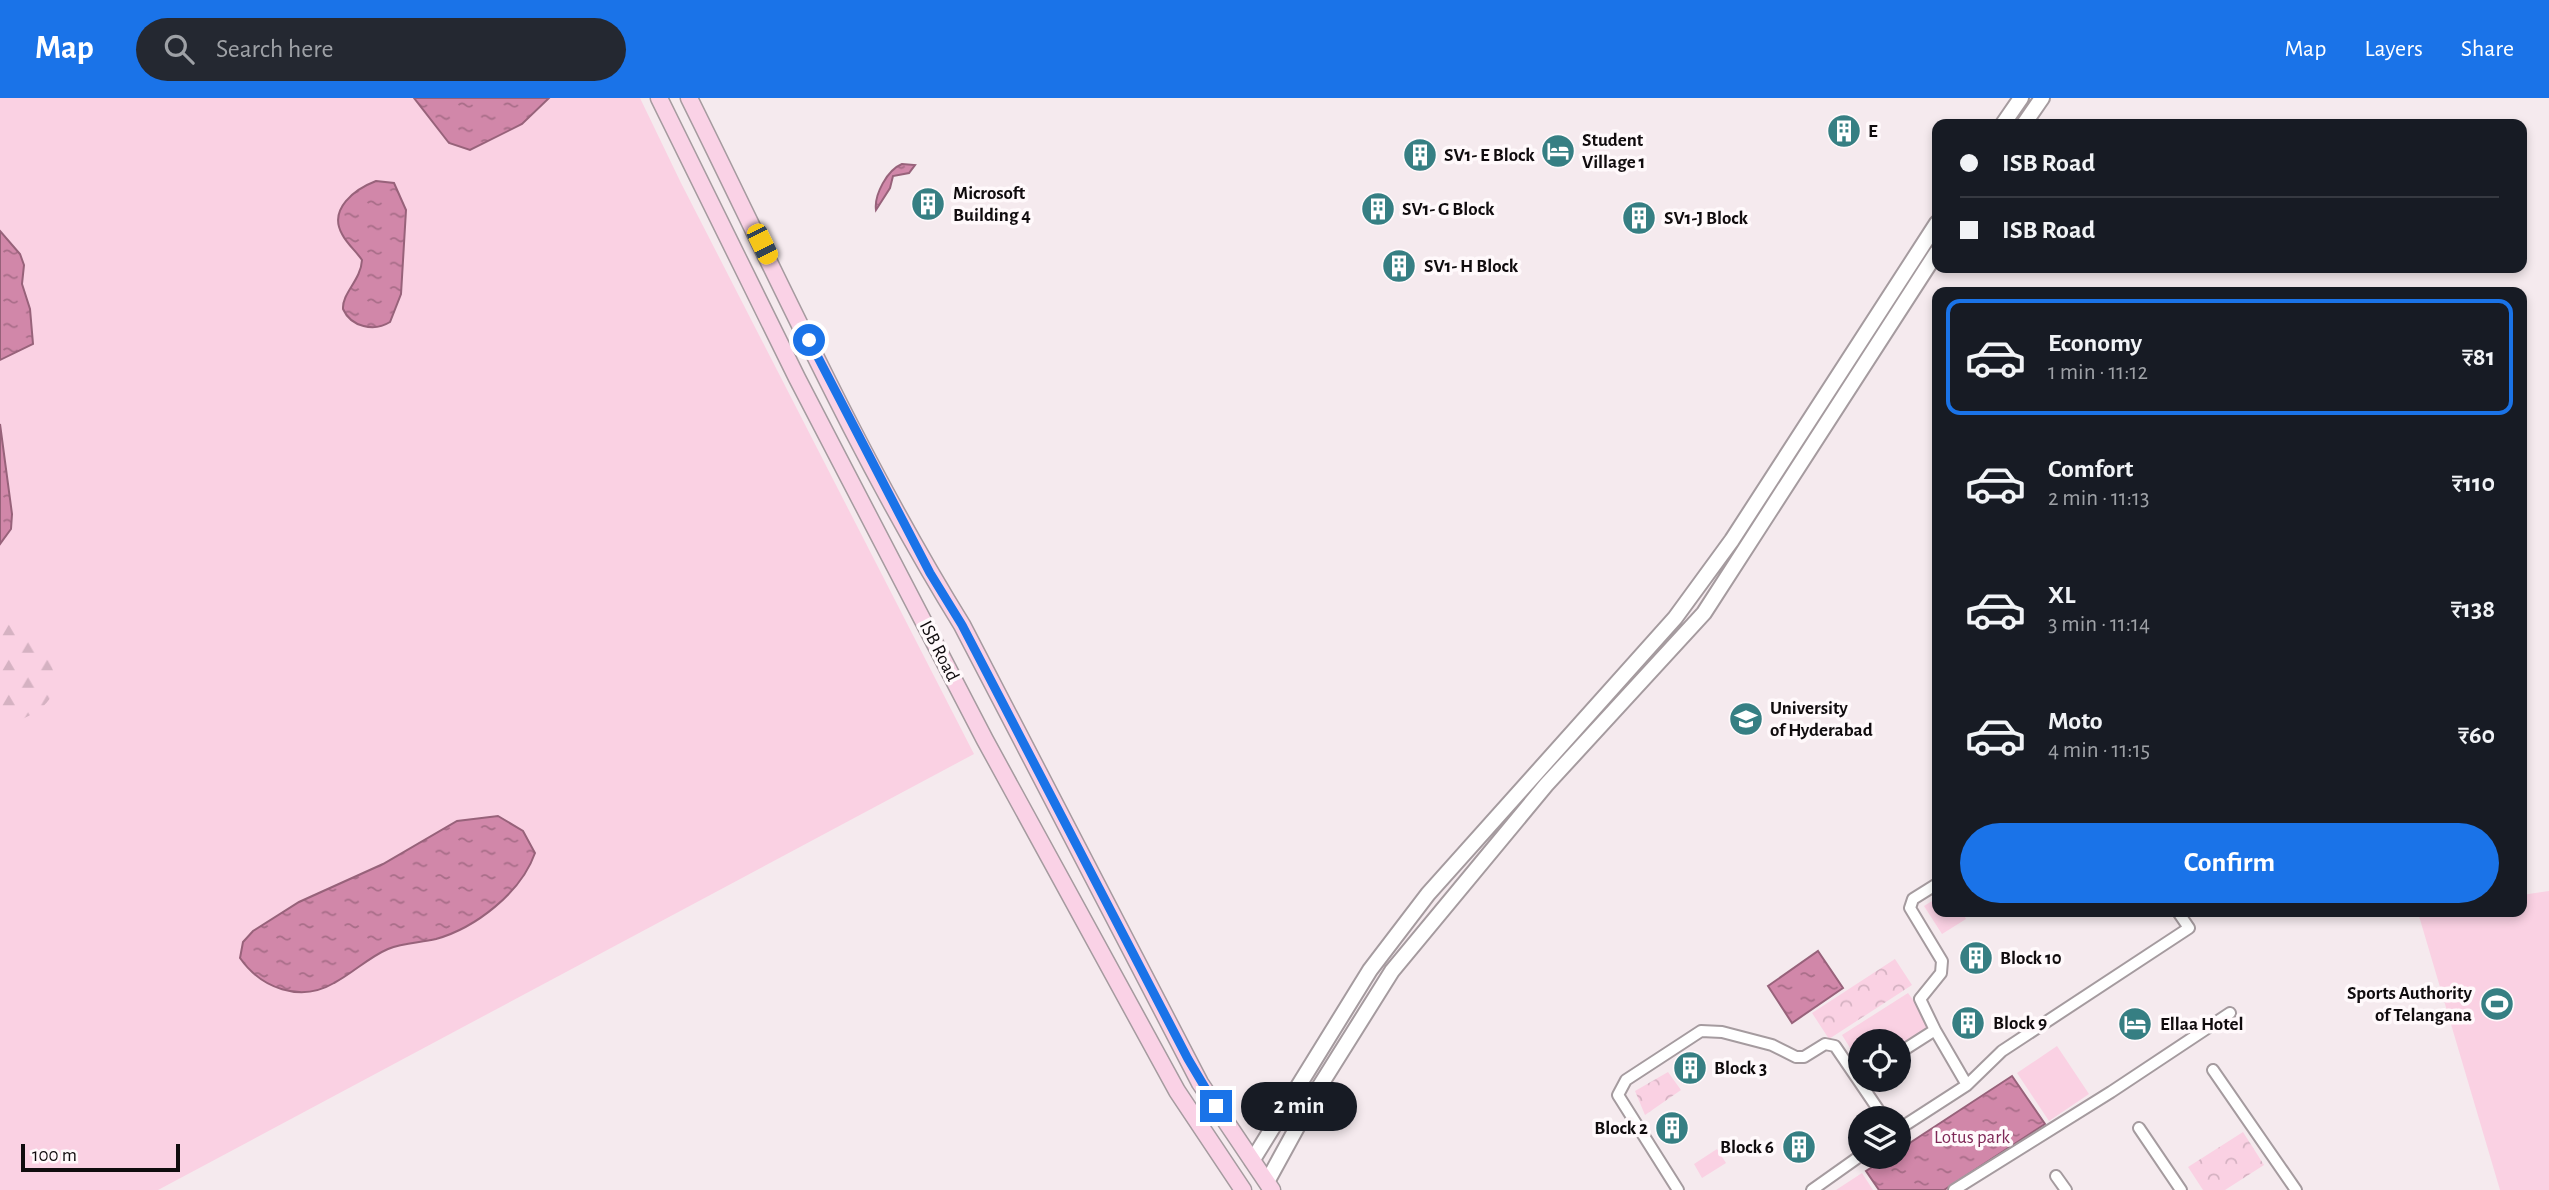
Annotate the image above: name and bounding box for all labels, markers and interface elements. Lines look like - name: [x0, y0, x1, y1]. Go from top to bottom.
- search box: [136, 18, 626, 81]
- icon: search: [160, 30, 198, 68]
- text: Map: [35, 32, 94, 65]
- text: Search here: [216, 36, 334, 62]
- text: Map: [2284, 37, 2326, 61]
- text: Layers: [2364, 37, 2423, 61]
- text: Share: [2461, 37, 2514, 61]
- building icon: E: [1825, 112, 1863, 150]
- place label: E: [1868, 122, 1878, 141]
- place label: Student Village 1: [1582, 131, 1645, 172]
- hotel icon: Student Village 1: [1539, 132, 1577, 170]
- building icon: SV1- E Block: [1401, 136, 1439, 174]
- place label: SV1- E Block: [1444, 146, 1535, 165]
- text: ISB Road: [2002, 150, 2095, 176]
- place label: Microsoft Building 4: [953, 184, 1031, 225]
- building icon: Microsoft Building 4: [909, 185, 947, 223]
- building icon: SV1- G Block: [1359, 190, 1397, 228]
- building icon: SV1-J Block: [1620, 199, 1658, 237]
- place label: SV1- G Block: [1402, 200, 1495, 219]
- place label: SV1-J Block: [1664, 209, 1749, 228]
- text: ISB Road: [2002, 217, 2095, 243]
- car: [744, 221, 781, 267]
- building icon: SV1- H Block: [1380, 247, 1418, 285]
- place label: SV1- H Block: [1424, 257, 1519, 276]
- route start: [793, 324, 825, 356]
- icon: car: [1964, 326, 2027, 389]
- text: Economy: [2048, 330, 2142, 356]
- text: ₹81: [2462, 344, 2495, 370]
- text: 1 min · 11:12: [2048, 361, 2148, 384]
- icon: car: [1964, 452, 2027, 515]
- text: Comfort: [2048, 456, 2133, 482]
- text: ₹110: [2452, 470, 2495, 496]
- text: 2 min · 11:13: [2048, 487, 2149, 510]
- icon: car: [1964, 578, 2027, 641]
- text: XL: [2048, 582, 2075, 608]
- text: ₹138: [2451, 596, 2495, 622]
- text: 3 min · 11:14: [2048, 613, 2150, 636]
- street label: ISB Road: [916, 618, 962, 684]
- place label: University of Hyderabad: [1770, 699, 1873, 740]
- school or university icon: University of Hyderabad: [1727, 700, 1765, 738]
- icon: car: [1964, 704, 2027, 767]
- text: Moto: [2048, 708, 2103, 734]
- text: ₹60: [2458, 722, 2495, 748]
- text: 4 min · 11:15: [2048, 739, 2150, 762]
- button: Confirm: [1960, 823, 2499, 903]
- building icon: Block 10: [1957, 939, 1995, 977]
- place label: Block 10: [2000, 949, 2062, 968]
- place label: Sports Authority of Telangana: [2347, 984, 2472, 1025]
- sports icon: Sports Authority of Telangana: [2478, 985, 2516, 1023]
- building icon: Block 9: [1949, 1004, 1987, 1042]
- hotel icon: Ellaa Hotel: [2116, 1005, 2154, 1043]
- place label: Block 9: [1993, 1014, 2047, 1033]
- place label: Ellaa Hotel: [2160, 1015, 2243, 1034]
- map controls: [1848, 1029, 1911, 1169]
- button: locate: [1848, 1029, 1911, 1092]
- building icon: Block 3: [1671, 1049, 1709, 1087]
- place label: Block 3: [1714, 1059, 1767, 1078]
- callout: 2 min: [1240, 1082, 1356, 1130]
- route end: [1200, 1090, 1232, 1122]
- text: 2 min: [1273, 1095, 1325, 1118]
- button: layers: [1848, 1106, 1911, 1169]
- building icon: Block 2: [1653, 1109, 1691, 1147]
- place label: Block 2: [1594, 1119, 1648, 1138]
- building icon: Block 6: [1780, 1128, 1818, 1166]
- park label: Lotus park: [1934, 1128, 2010, 1147]
- place label: Block 6: [1720, 1138, 1774, 1157]
- scale bar: [21, 1141, 180, 1173]
- text: 100 m: [32, 1146, 77, 1165]

